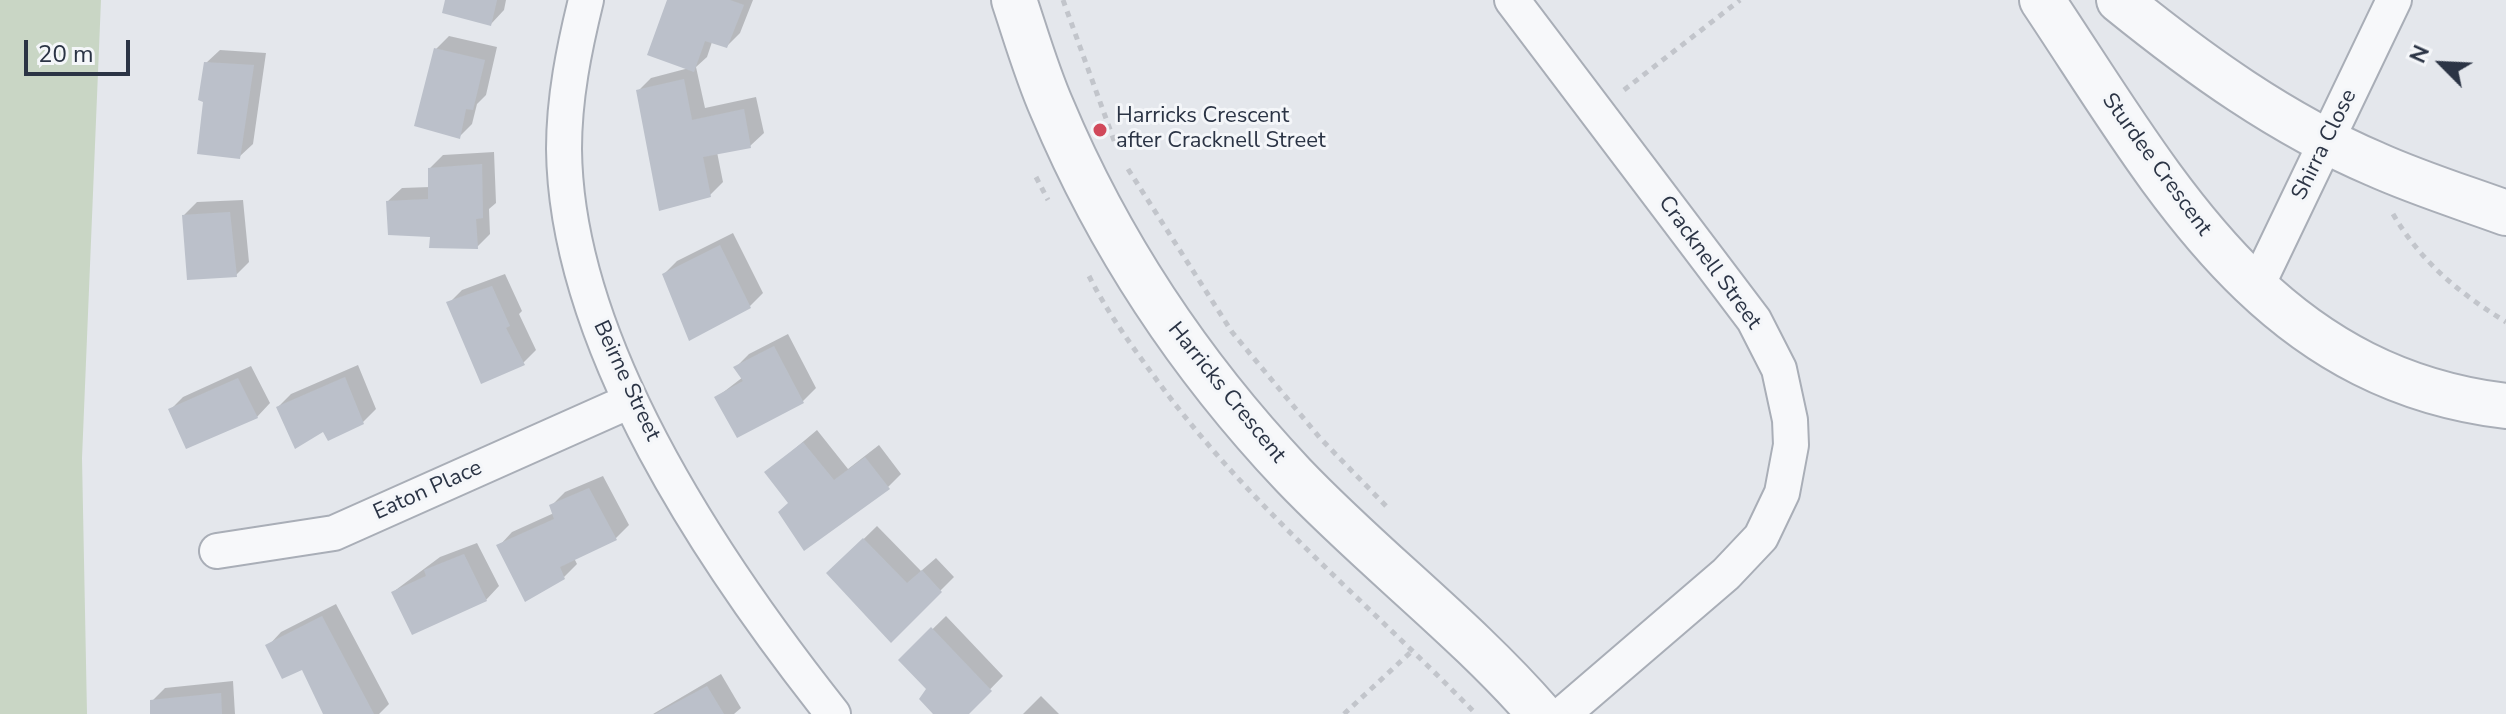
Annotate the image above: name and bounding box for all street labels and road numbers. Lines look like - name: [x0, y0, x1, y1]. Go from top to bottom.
- street label: Shirra Close: [2287, 85, 2363, 205]
- street label: Sturdee Crescent: [2095, 89, 2217, 241]
- street label: Cracknell Street: [1652, 191, 1766, 335]
- street label: Beirne Street: [587, 317, 665, 445]
- street label: Harricks Crescent: [1161, 317, 1291, 469]
- street label: Eaton Place: [370, 455, 486, 527]

